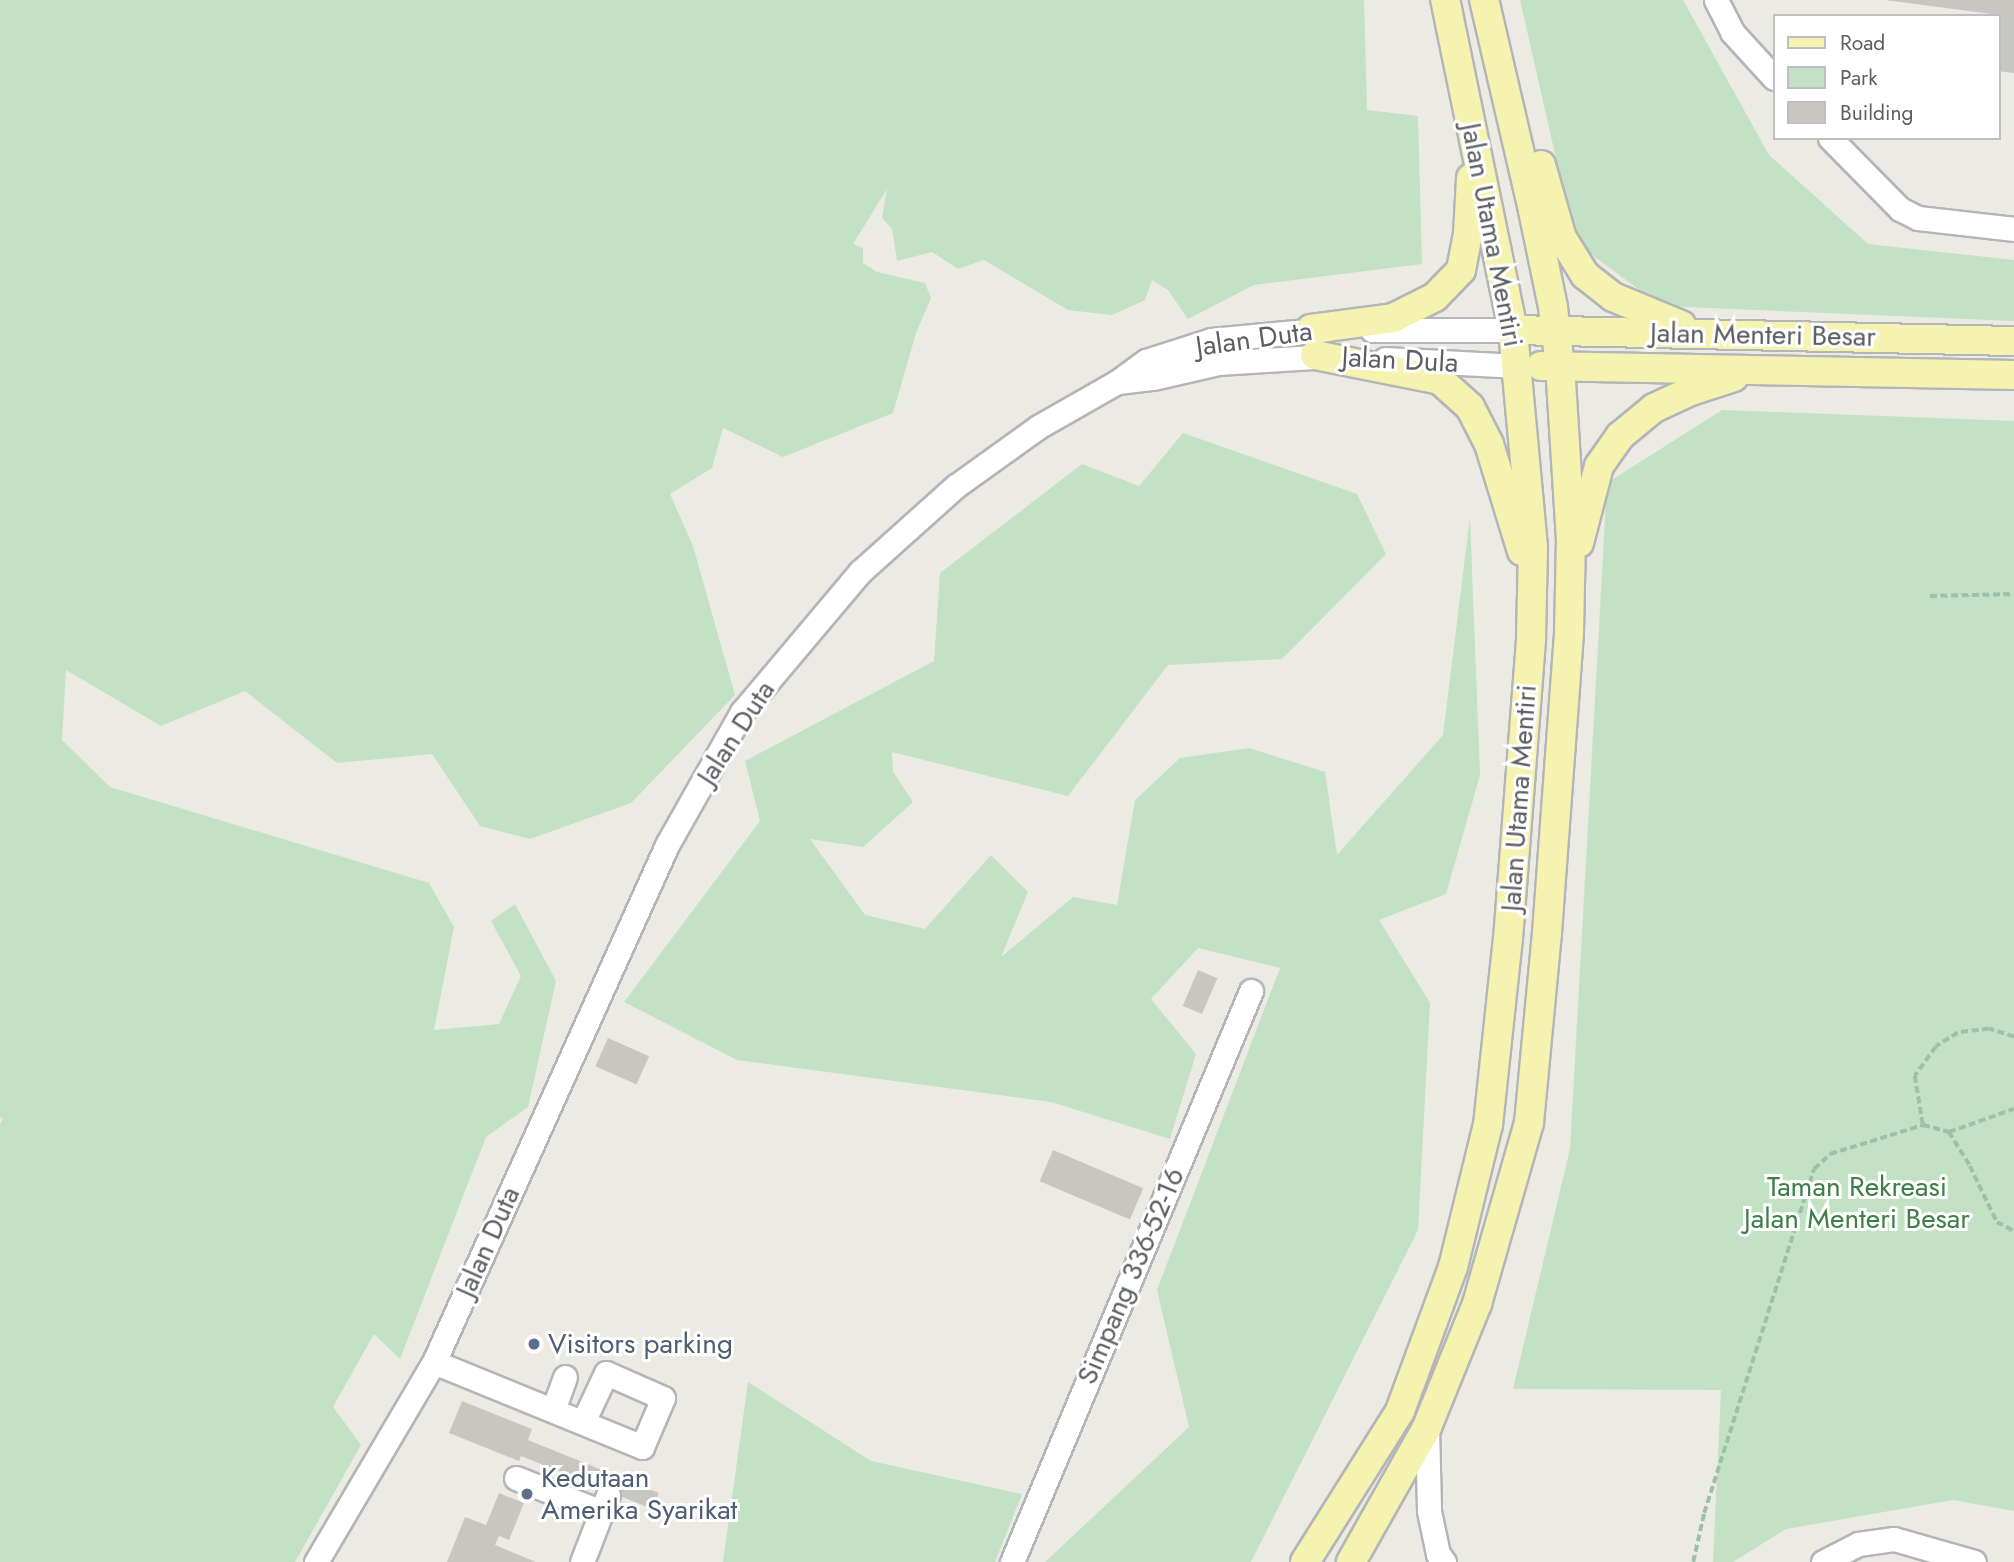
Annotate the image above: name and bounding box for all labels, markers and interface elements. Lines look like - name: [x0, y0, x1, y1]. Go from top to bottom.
- legend: [1772, 14, 2000, 140]
- text: Road: [1840, 28, 1885, 58]
- text: Park: [1840, 63, 1877, 93]
- text: Building: [1840, 98, 1913, 128]
- street label: Jalan Utama Mentiri: [1454, 120, 1530, 350]
- street label: Jalan Duta: [1194, 314, 1314, 364]
- street label: Jalan Menteri Besar: [1650, 316, 1876, 354]
- street label: Jalan Dula: [1341, 340, 1459, 380]
- street label: Jalan Duta: [690, 675, 782, 791]
- street label: Jalan Utama Mentiri: [1494, 683, 1544, 913]
- street label: Simpang 336-52-16: [1070, 1163, 1192, 1389]
- park label: Taman Rekreasi Jalan Menteri Besar: [1744, 1170, 1970, 1236]
- street label: Jalan Duta: [449, 1182, 527, 1302]
- place label: Visitors parking: [548, 1327, 733, 1361]
- marker: Visitors parking: [526, 1336, 542, 1352]
- place label: Kedutaan Amerika Syarikat: [541, 1461, 737, 1527]
- marker: Kedutaan Amerika Syarikat: [519, 1486, 535, 1502]

